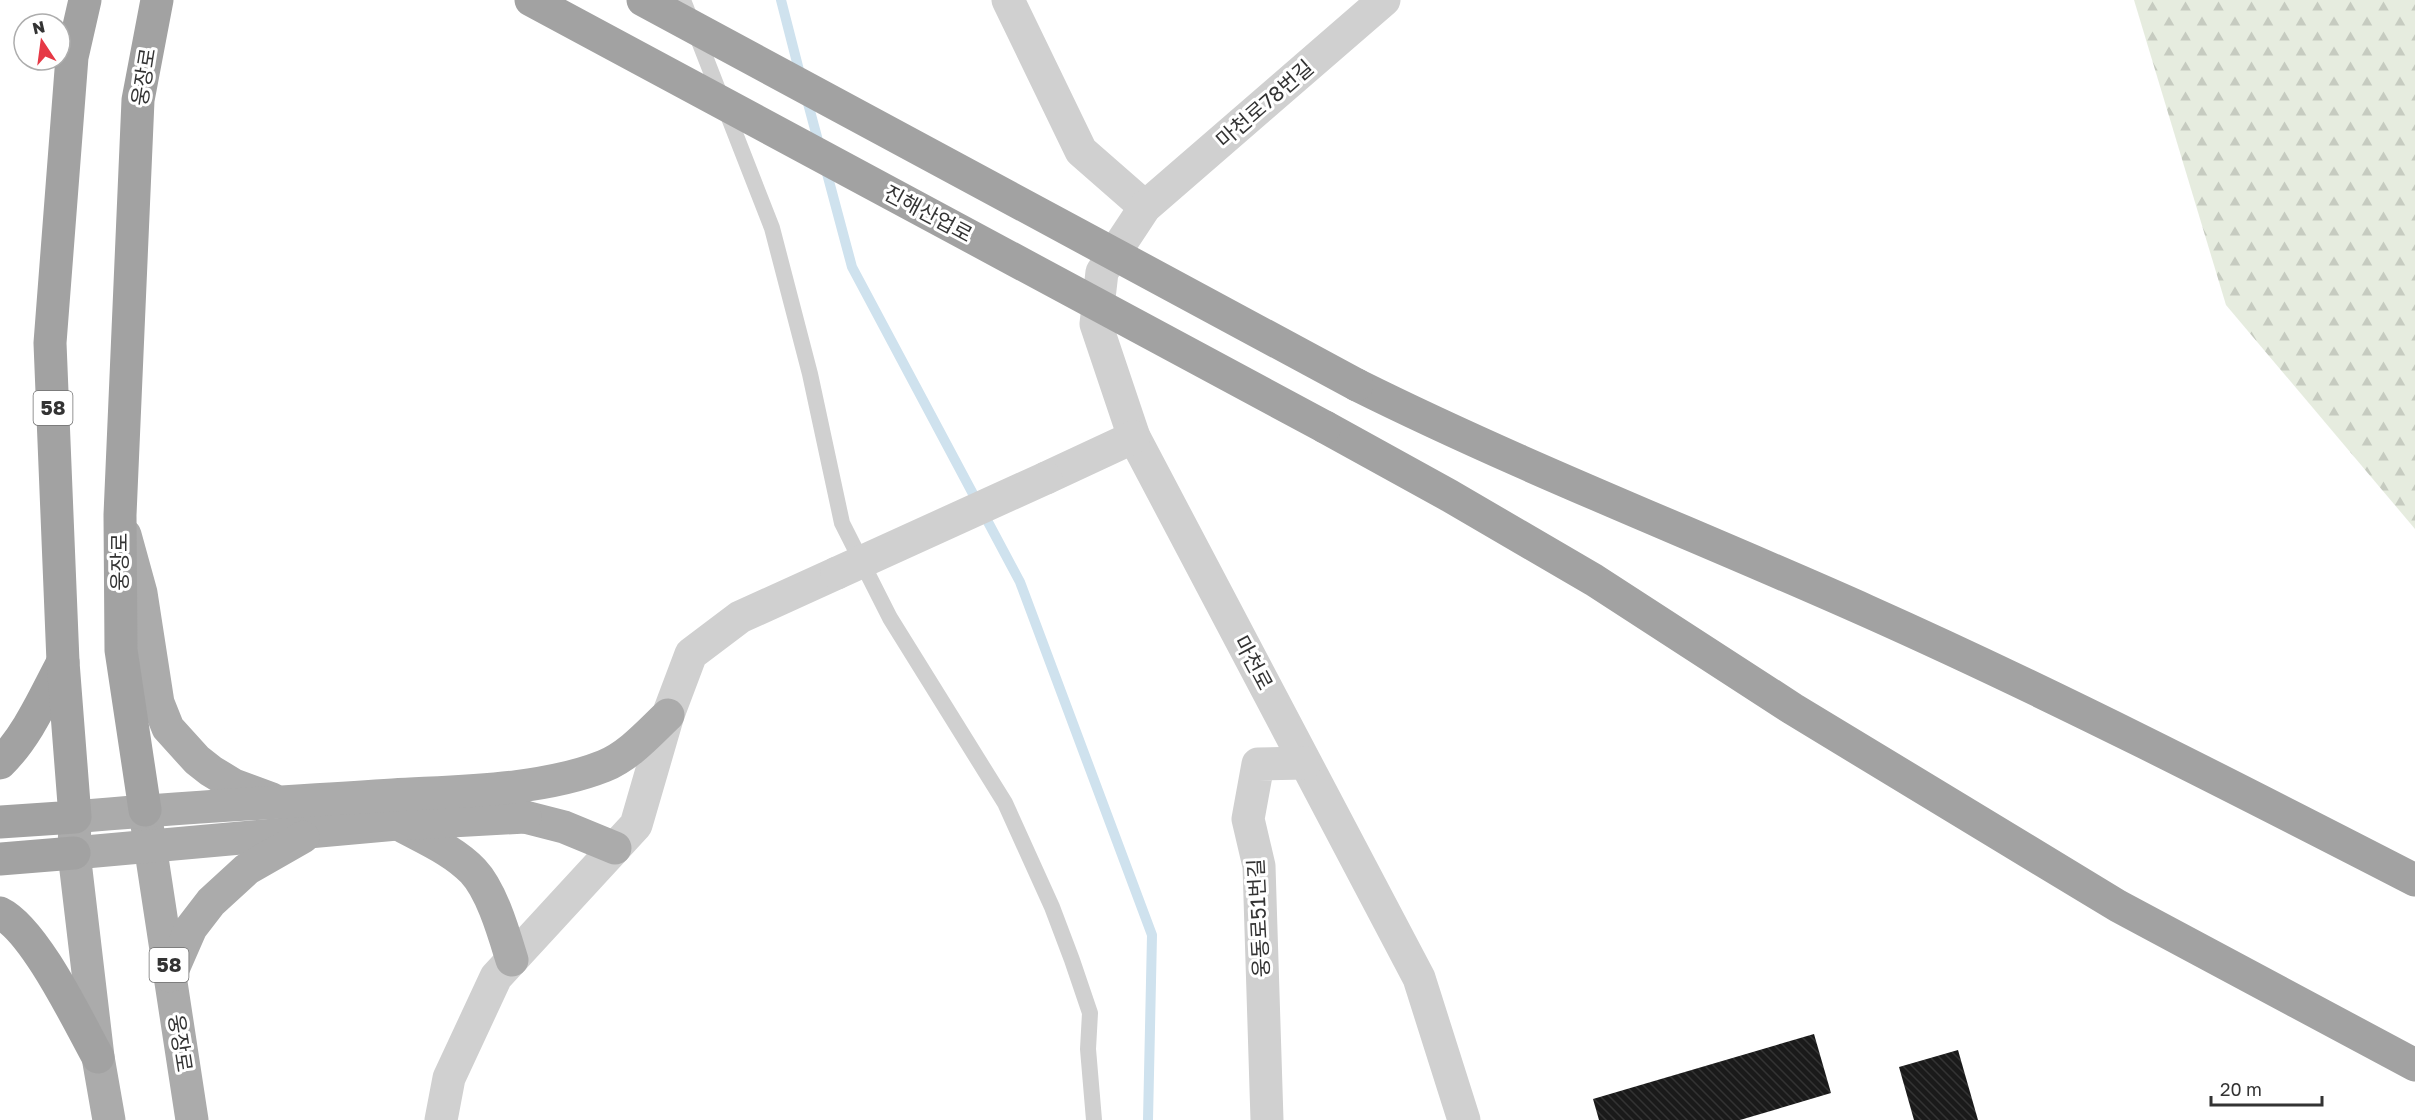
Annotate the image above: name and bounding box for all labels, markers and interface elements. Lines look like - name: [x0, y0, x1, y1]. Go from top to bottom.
- north arrow: [12, 12, 72, 72]
- text: N: [30, 16, 47, 38]
- street label: 웅장로: [126, 46, 160, 108]
- street label: 마천로78번길: [1210, 54, 1318, 153]
- street label: 진해산업로: [880, 179, 977, 247]
- road number: 58: [34, 391, 72, 425]
- street label: 웅장로: [106, 533, 132, 591]
- street label: 마천로: [1229, 631, 1279, 694]
- street label: 웅동로51번길: [1242, 858, 1274, 978]
- road number: 58: [150, 948, 188, 982]
- street label: 웅장로: [164, 1012, 198, 1074]
- scale bar: [2211, 1069, 2322, 1107]
- text: 20 m: [2220, 1078, 2262, 1100]

